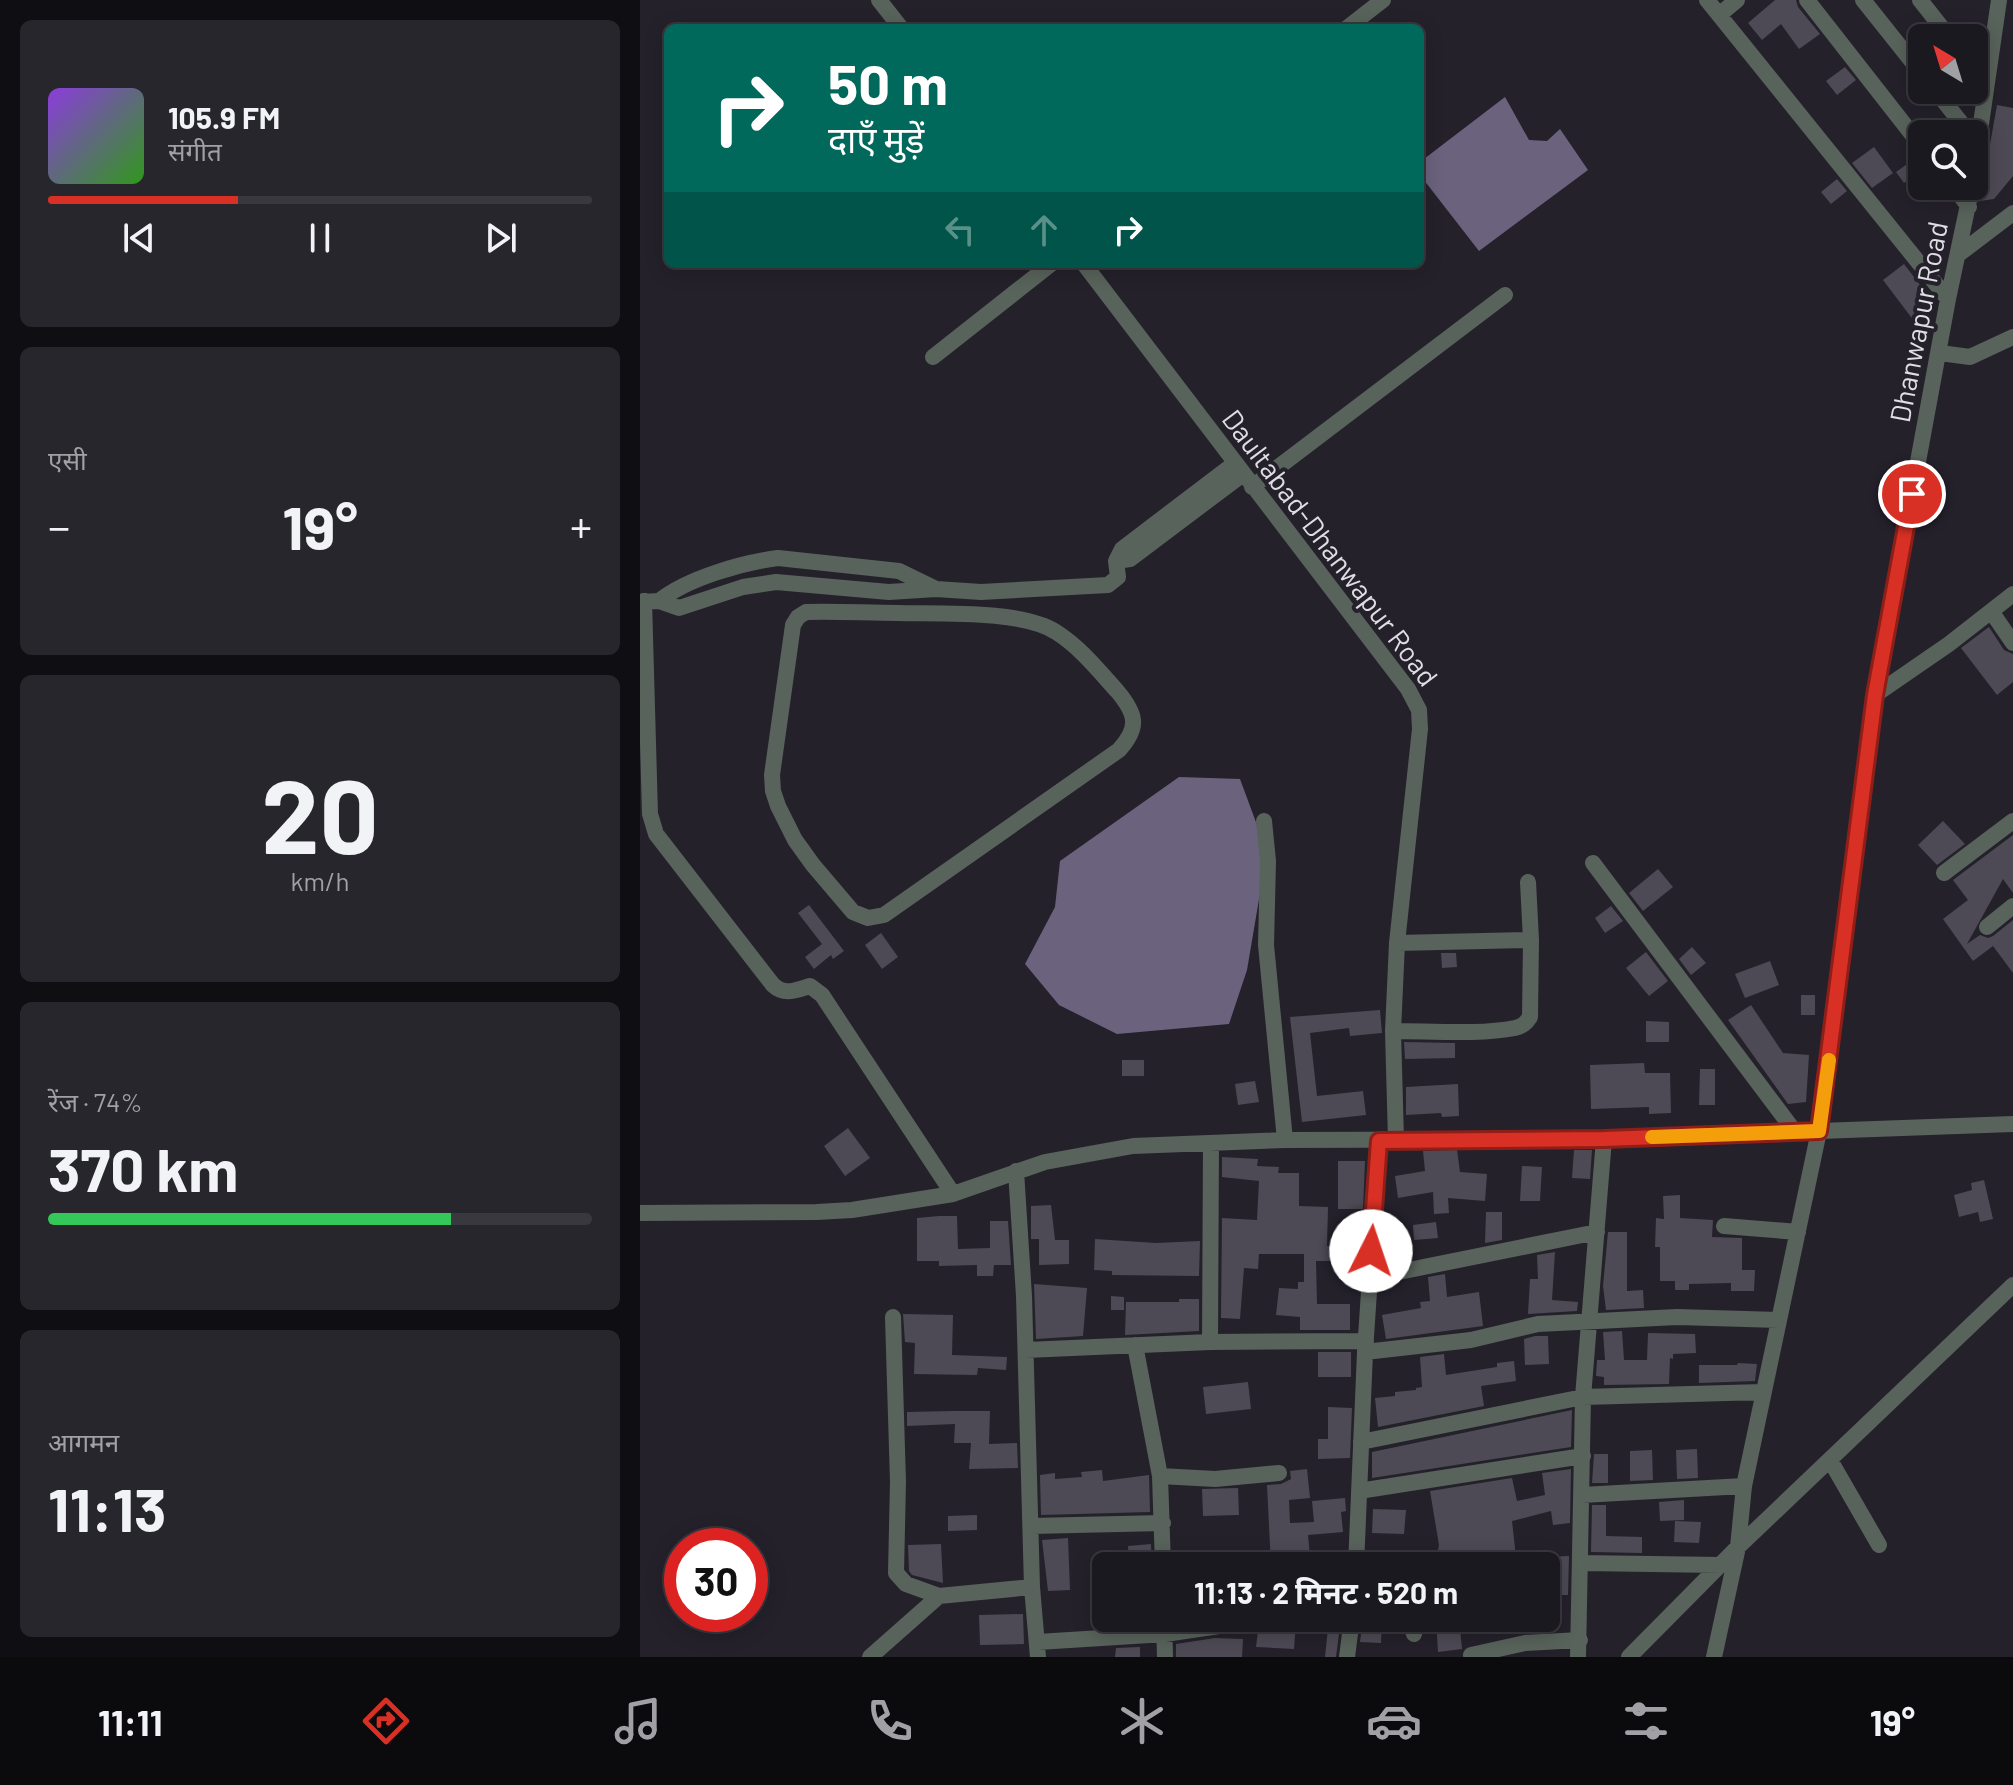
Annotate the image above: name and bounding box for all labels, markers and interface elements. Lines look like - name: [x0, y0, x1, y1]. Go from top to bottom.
- north arrow: [1908, 24, 1988, 104]
- map controls: [1908, 24, 1988, 200]
- text: 50 m: [828, 49, 948, 116]
- icon: right: [696, 56, 800, 160]
- text: 105.9 FM: [168, 99, 280, 135]
- text: दाएँ मुड़ें: [828, 117, 924, 160]
- button: search: [1908, 120, 1988, 200]
- text: संगीत: [168, 135, 222, 166]
- icon: left: [938, 208, 982, 252]
- icon: ahead: [1022, 208, 1066, 252]
- icon: right: [1106, 208, 1150, 252]
- icon: previous: [117, 216, 161, 260]
- icon: pause: [298, 216, 342, 260]
- icon: next: [479, 216, 523, 260]
- street label: Dhanwapur Road: [1882, 218, 1954, 425]
- street label: Daultabad-Dhanwapur Road: [1216, 403, 1446, 692]
- text: एसी: [48, 444, 87, 475]
- pin: [1878, 460, 1946, 528]
- icon: arrive: [1890, 472, 1934, 516]
- text: 19°: [282, 490, 358, 562]
- text: −: [48, 499, 70, 552]
- text: +: [570, 499, 592, 552]
- text: 20: [261, 750, 379, 875]
- text: km/h: [291, 865, 349, 896]
- text: रेंज · 74%: [48, 1086, 142, 1117]
- text: 370 km: [48, 1132, 238, 1204]
- position arrow: [1329, 1209, 1413, 1293]
- text: आगमन: [48, 1426, 119, 1457]
- text: 11:13: [48, 1472, 166, 1544]
- speed limit sign: 30: [664, 1528, 768, 1632]
- text: 11:13 · 2 मिनट · 520 m: [1194, 1574, 1458, 1610]
- icon: directions: [358, 1693, 414, 1749]
- icon: music: [610, 1693, 666, 1749]
- icon: phone: [862, 1693, 918, 1749]
- icon: climate: [1114, 1693, 1170, 1749]
- icon: car: [1366, 1693, 1422, 1749]
- icon: filters: [1618, 1693, 1674, 1749]
- text: 11:11: [98, 1700, 163, 1743]
- text: 19°: [1870, 1700, 1915, 1743]

